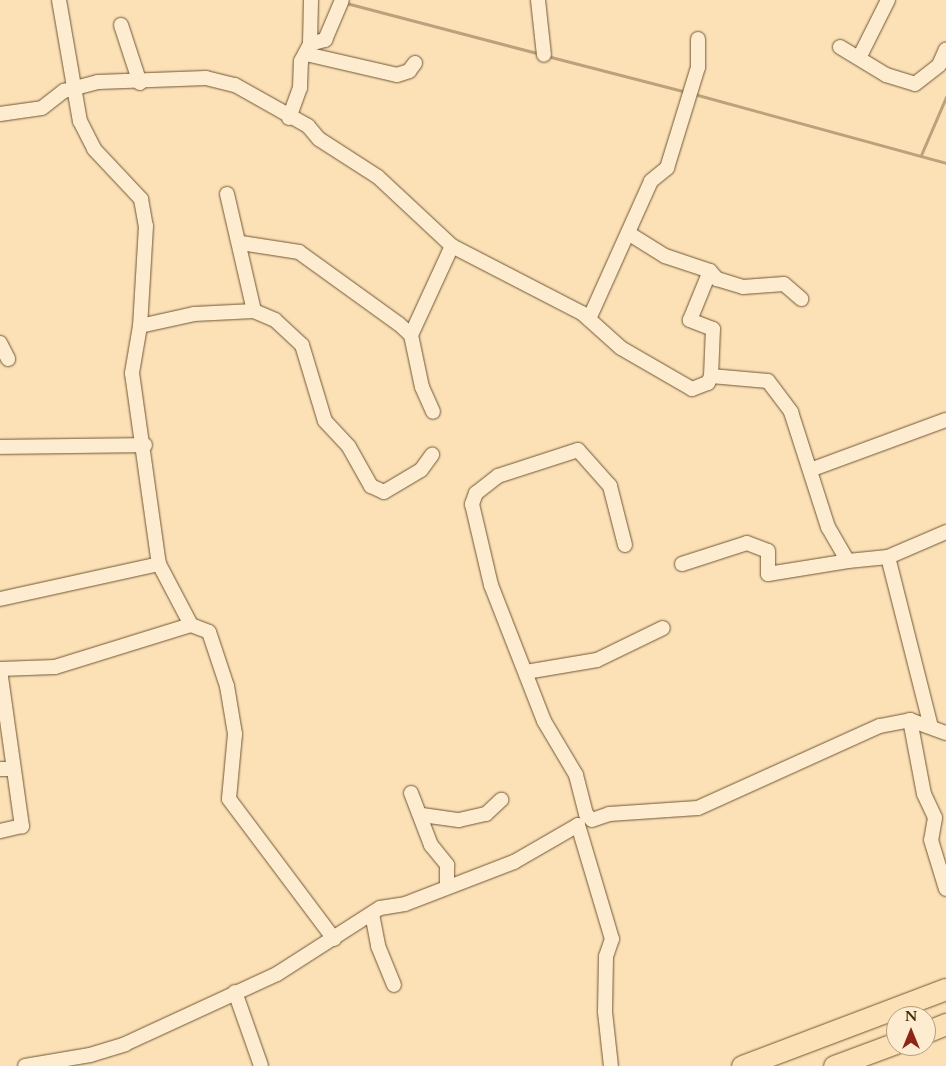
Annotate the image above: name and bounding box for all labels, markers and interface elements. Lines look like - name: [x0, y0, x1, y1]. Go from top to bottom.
- north arrow: [886, 1006, 936, 1056]
- text: N: [905, 1007, 917, 1026]

